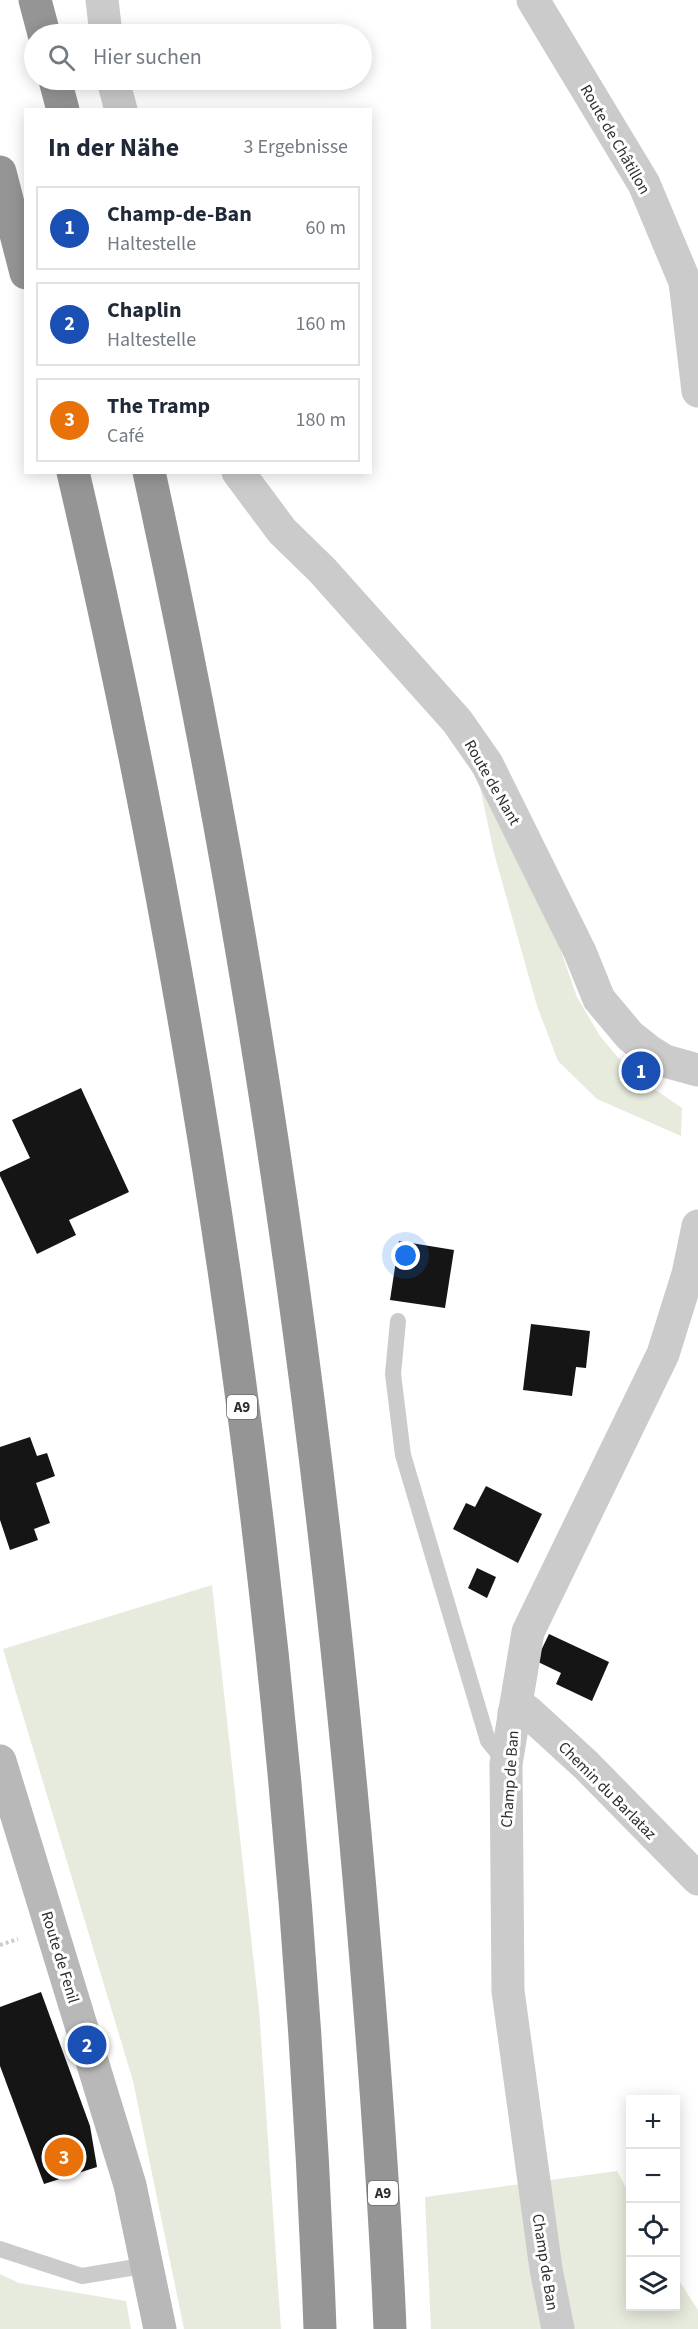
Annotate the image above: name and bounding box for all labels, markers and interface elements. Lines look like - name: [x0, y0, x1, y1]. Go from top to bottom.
- search box: [24, 24, 372, 90]
- icon: search: [45, 41, 78, 74]
- text: Hier suchen: [93, 41, 202, 73]
- street label: Route de Châtillon: [575, 81, 655, 198]
- text: In der Nähe: [48, 129, 179, 166]
- text: 3 Ergebnisse: [243, 133, 348, 161]
- text: Champ-de-Ban: [107, 198, 252, 230]
- text: 1: [64, 214, 75, 242]
- text: 60 m: [306, 214, 346, 242]
- text: Haltestelle: [107, 230, 196, 258]
- text: Chaplin: [107, 294, 182, 326]
- text: 2: [64, 310, 75, 338]
- text: 160 m: [296, 310, 346, 338]
- text: Haltestelle: [107, 326, 196, 354]
- text: The Tramp: [107, 390, 210, 422]
- text: 3: [64, 406, 75, 434]
- text: 180 m: [296, 406, 346, 434]
- text: Café: [107, 422, 144, 450]
- street label: Route de Nant: [459, 736, 526, 830]
- pin: 1: [622, 1048, 660, 1094]
- your location: [391, 1241, 420, 1270]
- road number: A9: [227, 1395, 257, 1419]
- street label: Champ de Ban: [496, 1730, 524, 1828]
- street label: Chemin du Barlataz: [553, 1737, 661, 1845]
- street label: Route de Fenil: [36, 1909, 84, 2006]
- pin: 2: [68, 2022, 106, 2068]
- map controls: [626, 2095, 680, 2311]
- button: +: [626, 2095, 680, 2149]
- pin: 3: [44, 2134, 84, 2180]
- button: −: [626, 2149, 680, 2203]
- road number: A9: [368, 2181, 398, 2205]
- button: locate: [626, 2203, 680, 2257]
- street label: Champ de Ban: [527, 2212, 564, 2312]
- button: layers: [626, 2257, 680, 2311]

